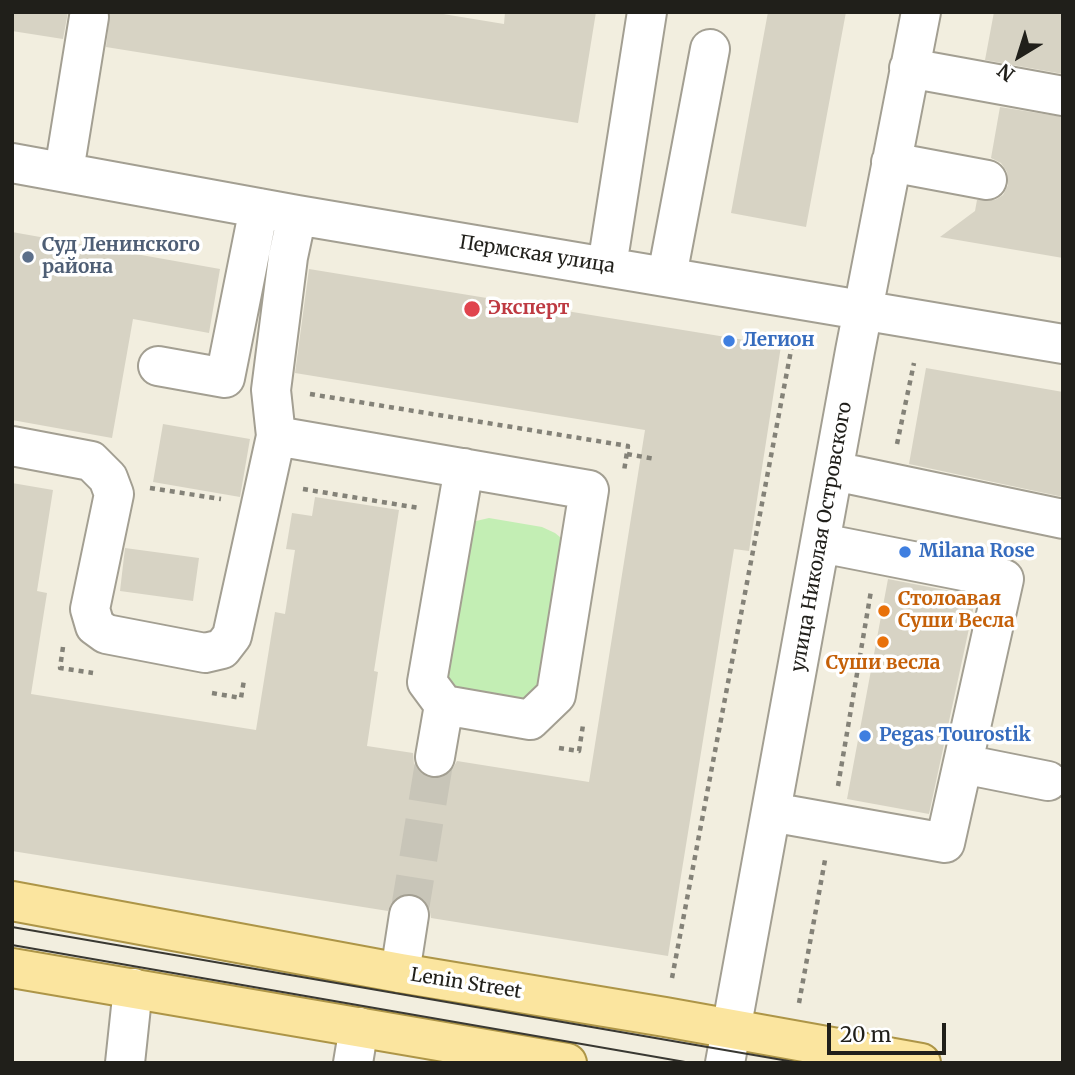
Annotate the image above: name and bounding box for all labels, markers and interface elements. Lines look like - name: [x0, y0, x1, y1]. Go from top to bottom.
- north arrow: [984, 21, 1054, 91]
- text: N: [993, 58, 1019, 87]
- street label: Пермская улица: [458, 231, 616, 279]
- place label: Суд Ленинского района: [42, 235, 200, 279]
- marker: Суд Ленинского района: [20, 249, 36, 265]
- place label: Эксперт: [488, 298, 569, 320]
- marker: Эксперт: [462, 299, 482, 319]
- place label: Легион: [743, 330, 815, 352]
- marker: Легион: [721, 333, 737, 349]
- street label: улица Николая Островского: [787, 400, 857, 674]
- place label: Milana Rose: [919, 541, 1035, 563]
- marker: Milana Rose: [897, 544, 913, 560]
- place label: Столоавая Суши Весла: [898, 589, 1015, 633]
- marker: Столоавая Суши Весла: [876, 603, 892, 619]
- marker: Суши весла: [875, 634, 891, 650]
- place label: Суши весла: [826, 653, 940, 675]
- place label: Pegas Tourostik: [879, 725, 1031, 747]
- marker: Pegas Tourostik: [857, 728, 873, 744]
- street label: Lenin Street: [409, 964, 523, 1004]
- scale bar: [830, 1009, 949, 1052]
- text: 20 m: [840, 1021, 891, 1048]

